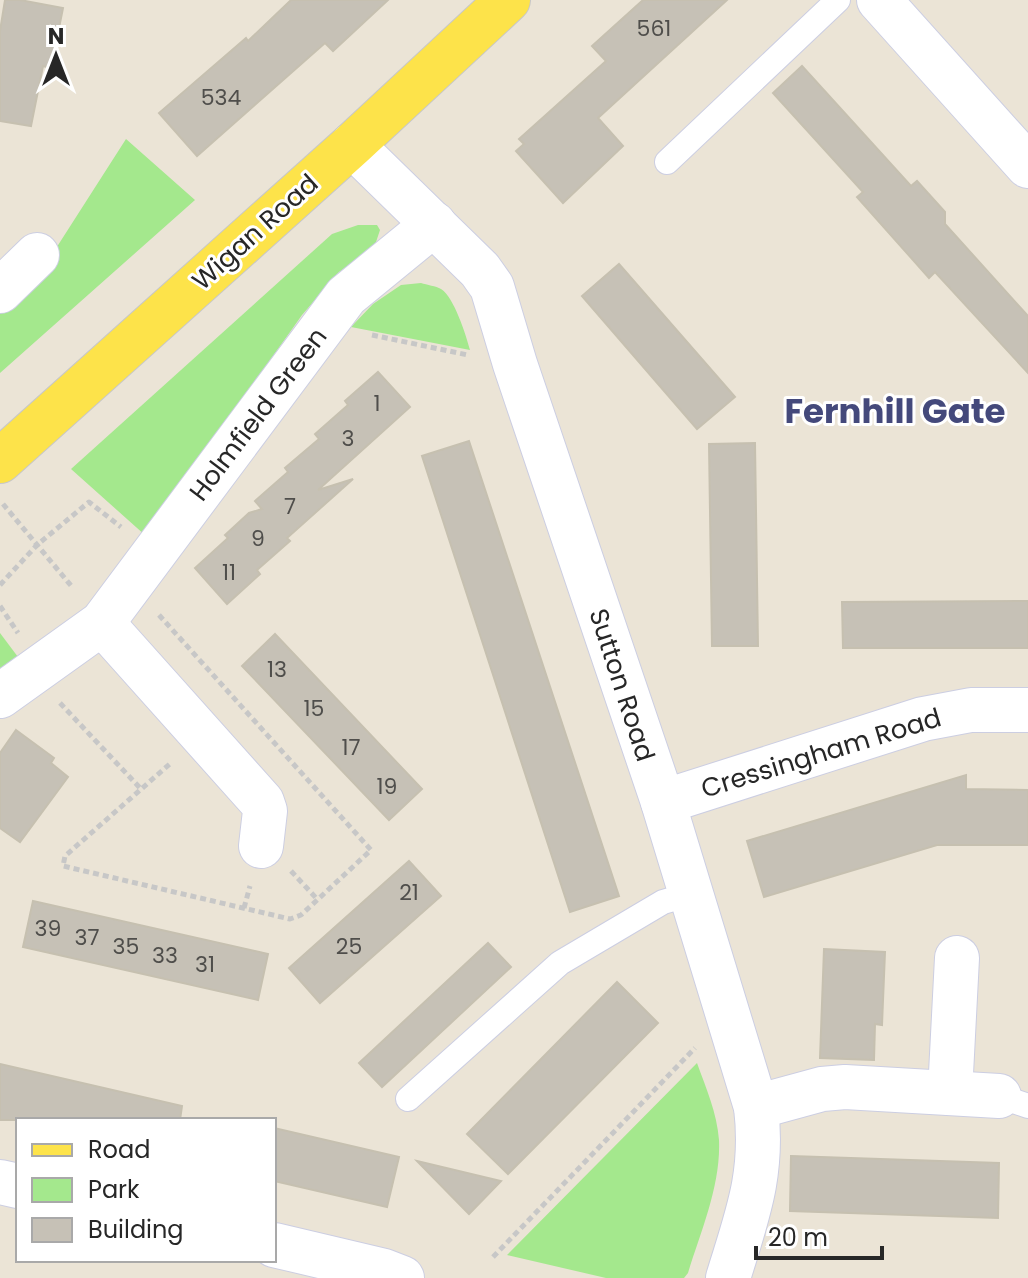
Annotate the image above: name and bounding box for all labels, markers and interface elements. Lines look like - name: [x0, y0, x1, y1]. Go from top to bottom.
- house number: 561: [637, 13, 671, 44]
- north arrow: [16, 16, 96, 96]
- text: N: [48, 21, 64, 52]
- house number: 534: [201, 82, 241, 113]
- street label: Wigan Road: [184, 166, 326, 298]
- street label: Holmfield Green: [181, 320, 335, 508]
- district label: Fernhill Gate: [785, 387, 1005, 435]
- house number: 1: [373, 388, 381, 419]
- house number: 3: [342, 423, 354, 454]
- house number: 7: [284, 491, 296, 522]
- house number: 9: [251, 523, 265, 554]
- house number: 11: [222, 557, 236, 588]
- street label: Sutton Road: [580, 604, 664, 766]
- house number: 13: [267, 654, 287, 685]
- house number: 15: [304, 693, 324, 724]
- street label: Cressingham Road: [697, 699, 945, 807]
- house number: 17: [341, 732, 361, 763]
- house number: 19: [377, 771, 397, 802]
- house number: 21: [399, 877, 419, 908]
- house number: 39: [35, 913, 61, 944]
- house number: 37: [75, 922, 99, 953]
- house number: 35: [113, 931, 139, 962]
- house number: 25: [336, 931, 362, 962]
- house number: 33: [152, 940, 178, 971]
- house number: 31: [195, 949, 215, 980]
- legend: [16, 1118, 276, 1262]
- text: Road: [88, 1133, 150, 1166]
- text: Park: [88, 1173, 140, 1206]
- scale bar: [756, 1210, 882, 1260]
- text: Building: [88, 1213, 184, 1246]
- text: 20 m: [768, 1221, 828, 1254]

